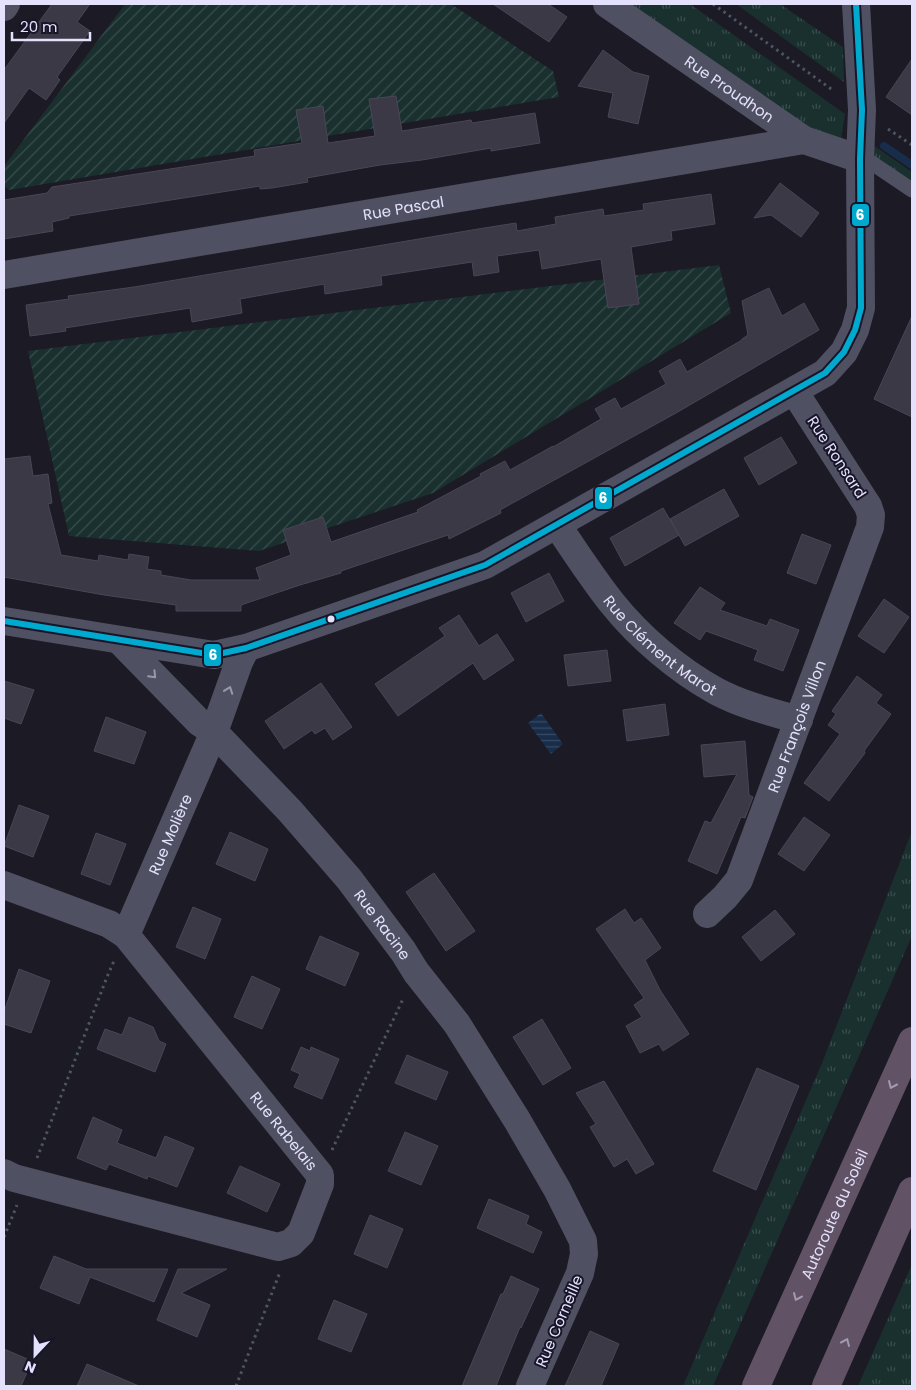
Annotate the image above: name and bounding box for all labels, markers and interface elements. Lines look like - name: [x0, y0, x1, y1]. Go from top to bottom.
- scale bar: [12, 10, 90, 42]
- text: 20 m: [20, 16, 58, 37]
- street label: Rue Proudhon: [681, 50, 779, 127]
- street label: Rue Pascal: [361, 190, 445, 225]
- line badge: 6: [851, 203, 870, 227]
- text: 6: [856, 205, 865, 225]
- street label: Rue Ronsard: [803, 412, 871, 502]
- line badge: 6: [594, 486, 613, 510]
- text: 6: [599, 488, 608, 508]
- street label: Rue Clément Marot: [599, 591, 721, 700]
- unlabelled marker: [326, 614, 336, 624]
- line badge: 6: [203, 643, 222, 667]
- text: 6: [209, 645, 218, 665]
- street label: Rue François Villon: [762, 657, 830, 795]
- one-way arrow: [147, 669, 156, 678]
- one-way arrow: [223, 686, 233, 694]
- street label: Rue Molière: [143, 790, 197, 878]
- street label: Rue Racine: [350, 885, 416, 964]
- one-way arrow: [888, 1080, 899, 1089]
- street label: Rue Rabelais: [246, 1087, 323, 1175]
- street label: Autoroute du Soleil: [795, 1145, 872, 1282]
- street label: Rue Corneille: [530, 1272, 588, 1370]
- one-way arrow: [792, 1292, 803, 1301]
- north arrow: [10, 1330, 60, 1380]
- one-way arrow: [839, 1338, 850, 1347]
- text: N: [22, 1356, 39, 1378]

